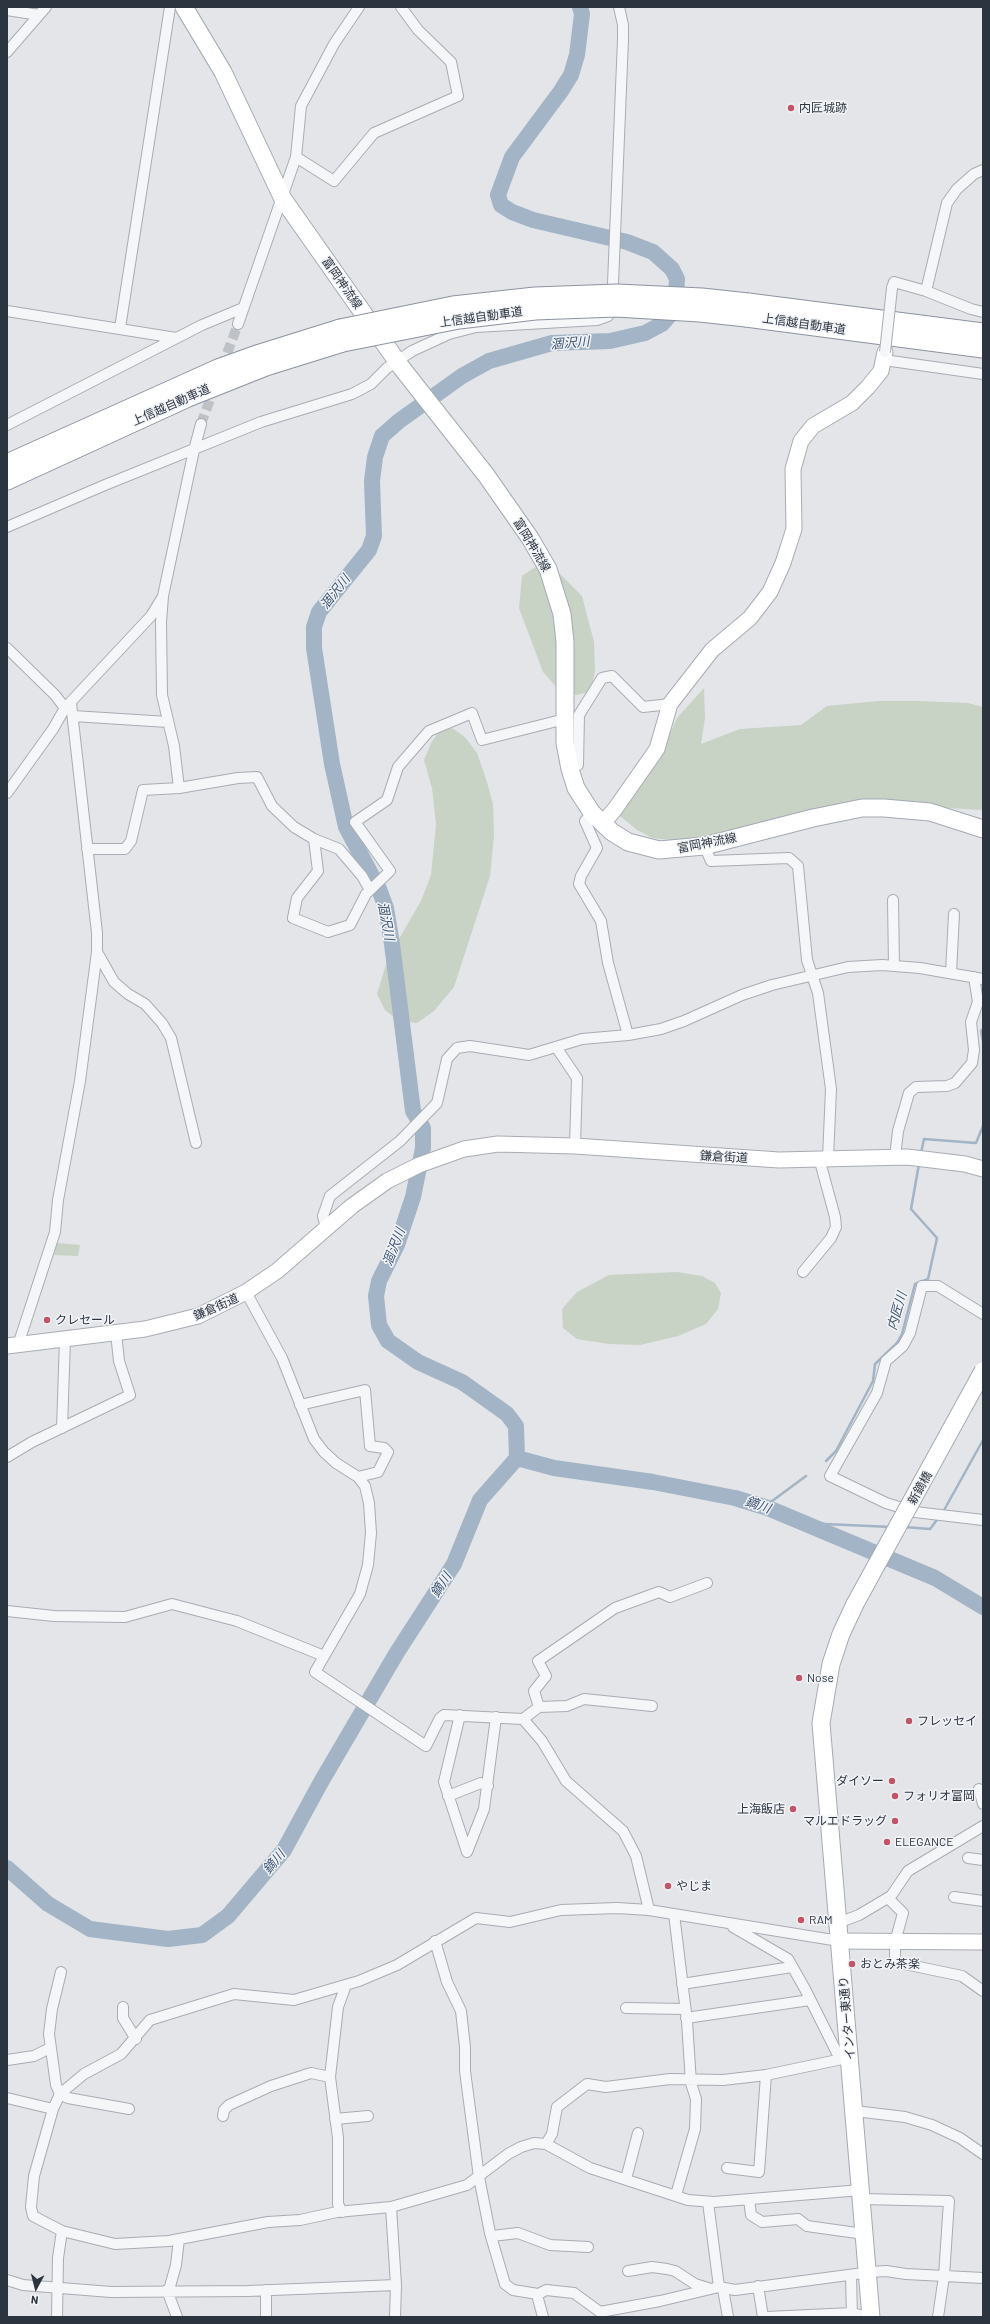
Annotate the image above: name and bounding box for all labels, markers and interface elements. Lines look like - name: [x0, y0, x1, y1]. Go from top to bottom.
- place label: 内匠城跡: [799, 101, 847, 115]
- marker: 内匠城跡: [786, 103, 796, 113]
- street label: 富岡神流線: [319, 254, 365, 312]
- street label: 上信越自動車道: [438, 304, 524, 330]
- street label: 上信越自動車道: [761, 311, 847, 337]
- water label: 涸沢川: [550, 334, 590, 352]
- street label: 上信越自動車道: [130, 381, 212, 429]
- street label: 富岡神流線: [510, 516, 554, 574]
- water label: 涸沢川: [317, 572, 353, 612]
- street label: 富岡神流線: [676, 830, 738, 856]
- water label: 涸沢川: [375, 900, 397, 942]
- street label: 鎌倉街道: [700, 1149, 748, 1165]
- water label: 涸沢川: [380, 1226, 408, 1268]
- water label: 内匠川: [884, 1290, 910, 1332]
- street label: 鎌倉街道: [191, 1291, 241, 1323]
- place label: クレセール: [55, 1313, 115, 1327]
- marker: クレセール: [42, 1315, 52, 1325]
- street label: 新鏑橋: [905, 1469, 935, 1507]
- water label: 鏑川: [743, 1493, 773, 1517]
- water label: 鏑川: [427, 1570, 455, 1600]
- place label: Nose: [807, 1671, 834, 1685]
- marker: Nose: [794, 1673, 804, 1683]
- place label: フレッセイ: [917, 1714, 977, 1728]
- marker: フレッセイ: [904, 1716, 914, 1726]
- place label: ダイソー: [836, 1774, 884, 1788]
- marker: ダイソー: [887, 1776, 897, 1786]
- place label: フォリオ富岡: [903, 1789, 975, 1803]
- marker: フォリオ富岡: [890, 1791, 900, 1801]
- place label: 上海飯店: [737, 1802, 785, 1816]
- marker: 上海飯店: [788, 1804, 798, 1814]
- place label: マルエドラッグ: [803, 1814, 887, 1828]
- marker: マルエドラッグ: [890, 1816, 900, 1826]
- place label: ELEGANCE: [895, 1835, 954, 1849]
- marker: ELEGANCE: [882, 1837, 892, 1847]
- water label: 鏑川: [260, 1847, 288, 1877]
- place label: やじま: [676, 1879, 712, 1893]
- marker: やじま: [663, 1881, 673, 1891]
- place label: RAM: [809, 1913, 833, 1927]
- marker: RAM: [796, 1915, 806, 1925]
- place label: おとみ茶楽: [860, 1957, 920, 1971]
- marker: おとみ茶楽: [847, 1959, 857, 1969]
- street label: インター東通り: [836, 1976, 858, 2060]
- north arrow: [16, 2268, 56, 2308]
- text: N: [30, 2294, 39, 2307]

